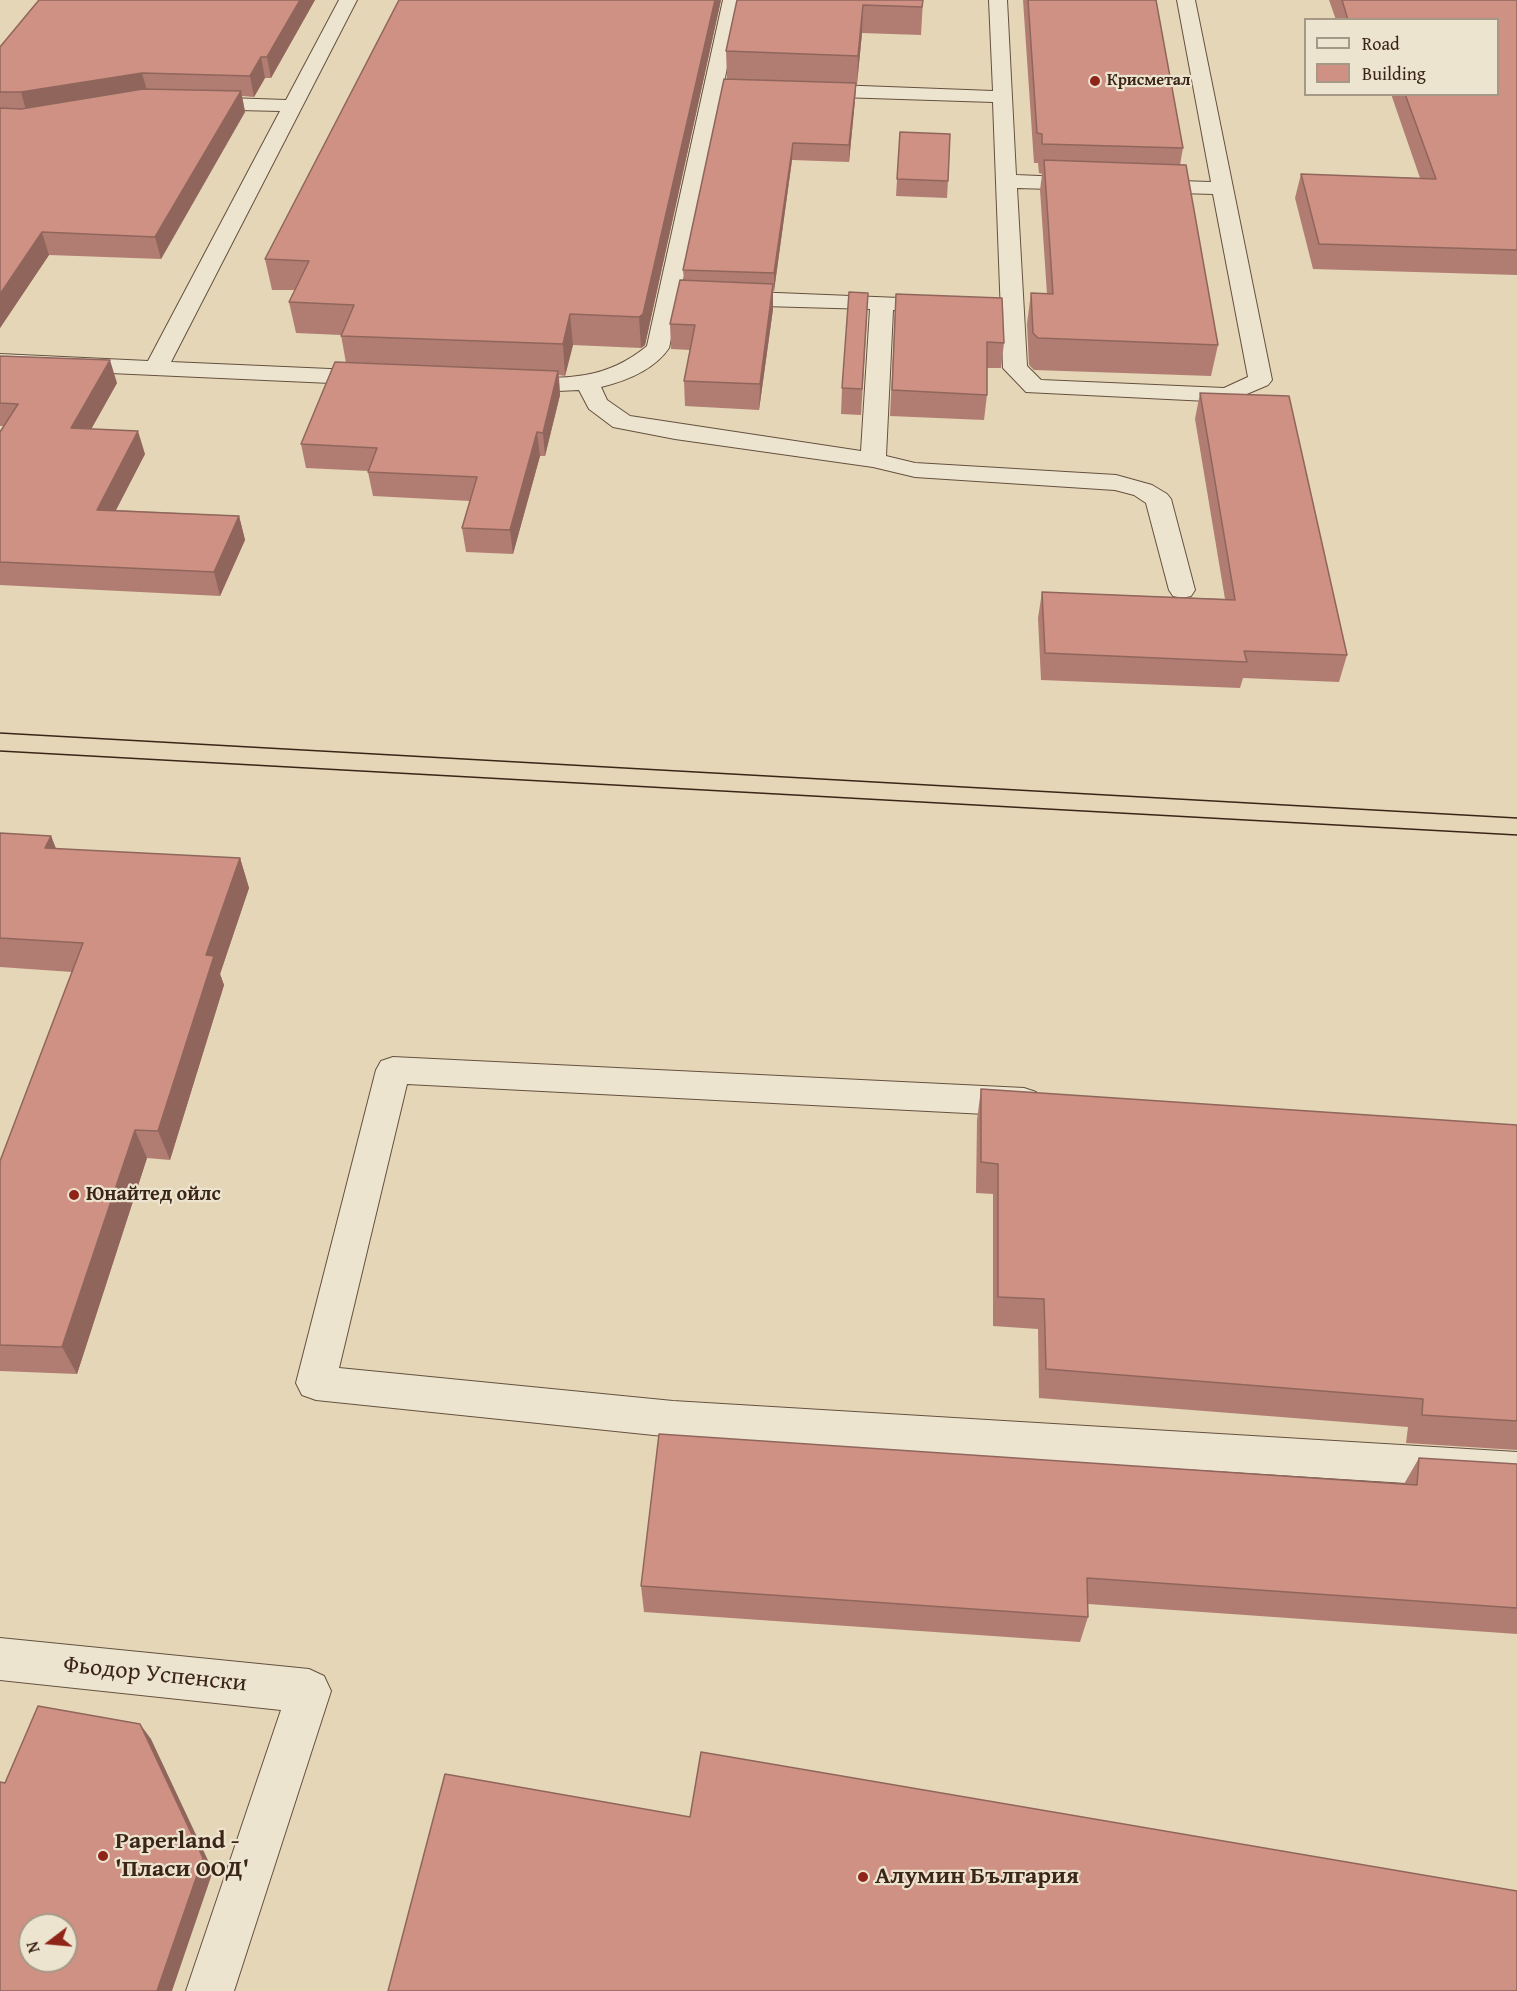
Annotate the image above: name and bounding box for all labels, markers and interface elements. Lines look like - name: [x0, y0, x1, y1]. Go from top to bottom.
- legend: [1304, 18, 1499, 96]
- text: Road: [1362, 30, 1400, 57]
- text: Building: [1362, 60, 1426, 87]
- place label: Крисметал: [1107, 71, 1190, 91]
- marker: Крисметал: [1088, 74, 1102, 88]
- place label: Юнайтед ойлс: [86, 1183, 221, 1207]
- marker: Юнайтед ойлс: [67, 1188, 81, 1202]
- street label: Фьодор Успенски: [62, 1651, 248, 1699]
- place label: Paperland - 'Пласи ООД': [115, 1828, 249, 1884]
- marker: Paperland - 'Пласи ООД': [96, 1849, 110, 1863]
- place label: Алумин България: [875, 1863, 1079, 1891]
- marker: Алумин България: [856, 1870, 870, 1884]
- north arrow: [18, 1913, 78, 1973]
- text: N: [20, 1939, 46, 1956]

